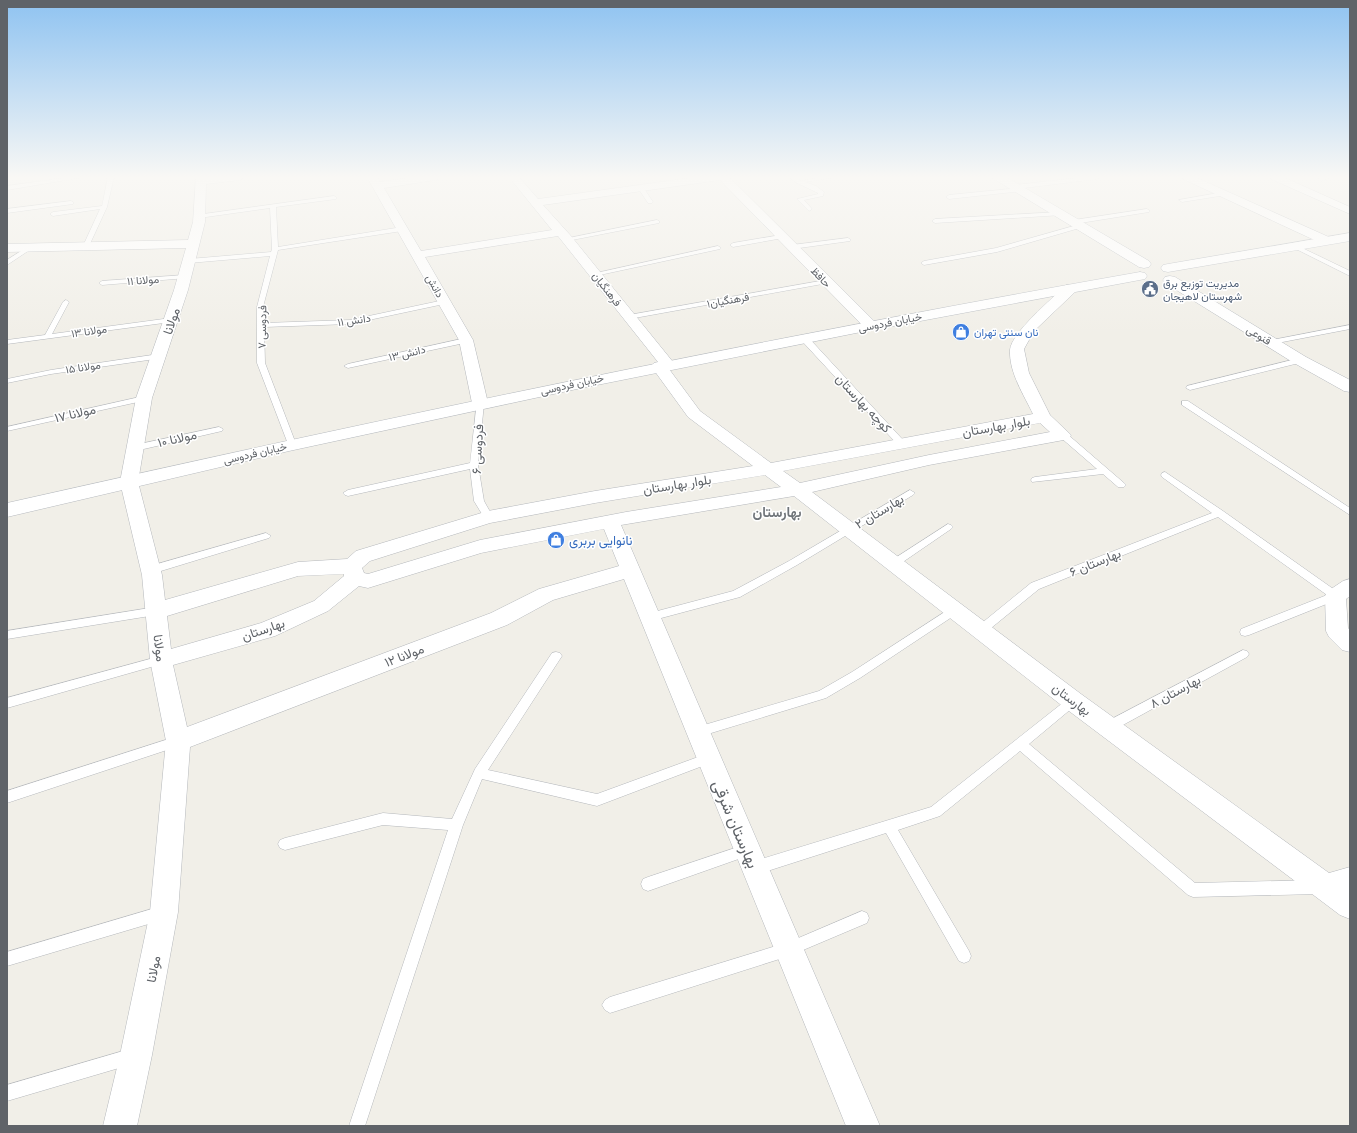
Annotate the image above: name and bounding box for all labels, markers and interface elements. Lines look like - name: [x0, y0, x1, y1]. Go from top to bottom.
- street label: حافظ: [808, 264, 834, 290]
- street label: فرهنگیان: [589, 269, 625, 309]
- street label: مولانا ۱۱: [127, 272, 160, 288]
- street label: دانش: [423, 272, 447, 300]
- place label: مدیریت توزیع برق شهرستان لاهیجان: [1163, 276, 1242, 303]
- public building icon: مدیریت توزیع برق شهرستان لاهیجان: [1140, 279, 1160, 299]
- street label: فرهنگیان۱: [706, 289, 750, 311]
- street label: مولانا: [159, 305, 184, 337]
- street label: فردوسی ۷: [255, 305, 269, 349]
- street label: خیابان فردوسی: [857, 309, 923, 335]
- street label: دانش ۱۱: [336, 311, 372, 329]
- street label: مولانا ۱۳: [70, 322, 108, 340]
- shop icon: نان سنتی تهران: [951, 322, 971, 342]
- street label: قنوعی: [1244, 322, 1274, 348]
- place label: نان سنتی تهران: [974, 325, 1038, 339]
- street label: دانش ۱۳: [387, 342, 427, 364]
- street label: مولانا ۱۵: [65, 358, 102, 376]
- street label: خیابان فردوسی: [539, 370, 605, 398]
- street label: کوچه بهارستان: [831, 370, 895, 437]
- street label: مولانا ۱۷: [53, 400, 97, 426]
- street label: بلوار بهارستان: [961, 412, 1032, 441]
- street label: فردوسی ۶: [468, 424, 487, 474]
- street label: مولانا ۱۰: [156, 426, 198, 451]
- street label: خیابان فردوسی: [222, 439, 288, 467]
- street label: بلوار بهارستان: [642, 471, 713, 498]
- street label: بهارستان ۲: [852, 490, 907, 533]
- district label: بهارستان: [752, 503, 802, 521]
- shop icon: نانوایی بربری: [546, 530, 566, 550]
- place label: نانوایی بربری: [569, 532, 633, 549]
- street label: بهارستان ۶: [1067, 544, 1124, 580]
- street label: بهارستان: [239, 614, 287, 645]
- street label: مولانا: [149, 634, 170, 663]
- street label: مولانا ۱۲: [382, 640, 426, 671]
- street label: بهارستان ۸: [1147, 671, 1204, 712]
- street label: بهارستان: [1049, 679, 1095, 720]
- street label: بهارستان شرقی: [708, 777, 764, 872]
- street label: مولانا: [143, 954, 164, 984]

